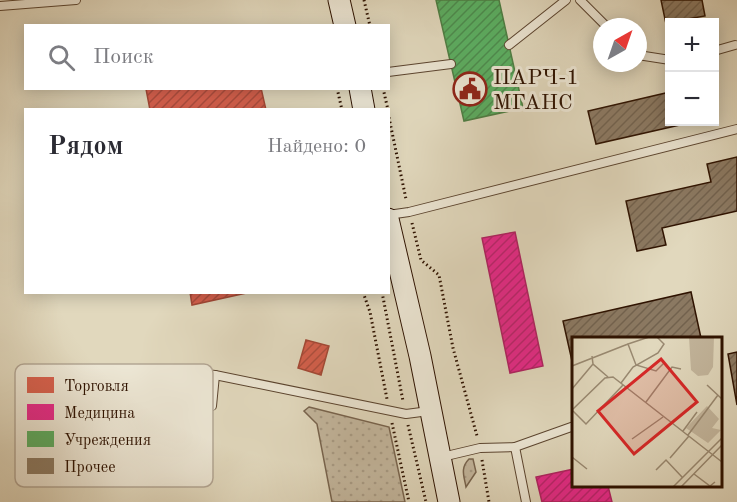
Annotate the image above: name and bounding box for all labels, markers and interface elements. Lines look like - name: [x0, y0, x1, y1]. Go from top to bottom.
- north arrow: [593, 18, 647, 72]
- map controls: [665, 18, 719, 126]
- button: +: [665, 18, 719, 72]
- search box: [24, 24, 390, 90]
- icon: search: [45, 41, 78, 74]
- text: Поиск: [93, 46, 154, 68]
- place label: ПАРЧ-1 МГАНС: [493, 67, 579, 114]
- public building icon: ПАРЧ-1 МГАНС: [452, 71, 488, 107]
- button: −: [665, 72, 719, 126]
- text: Рядом: [48, 134, 123, 160]
- text: Найдено: 0: [267, 137, 366, 157]
- inset map: [572, 337, 722, 487]
- legend: [15, 364, 213, 487]
- text: Торговля: [64, 379, 129, 395]
- text: Медицина: [64, 406, 135, 422]
- text: Учреждения: [64, 433, 151, 449]
- text: Прочее: [64, 460, 116, 476]

